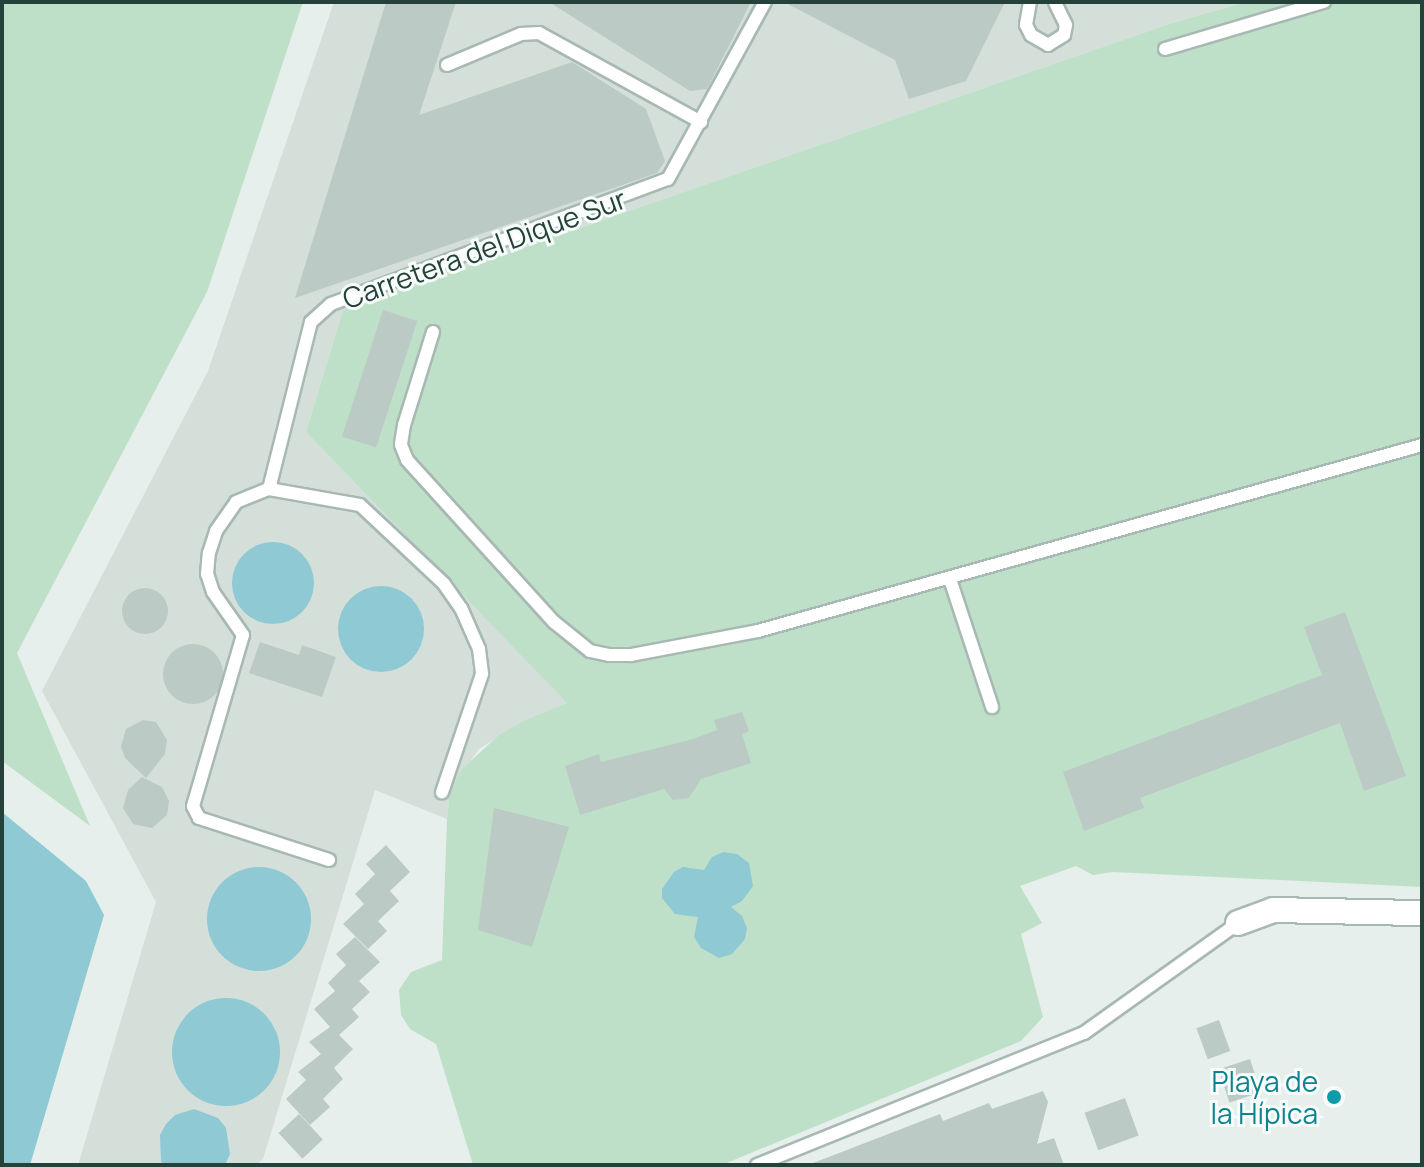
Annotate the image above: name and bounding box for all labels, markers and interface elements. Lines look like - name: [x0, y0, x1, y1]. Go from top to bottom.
- street label: Carretera del Dique Sur: [338, 181, 630, 315]
- place label: Playa de la Hípica: [1211, 1064, 1318, 1130]
- marker: Playa de la Hípica: [1325, 1088, 1343, 1106]

